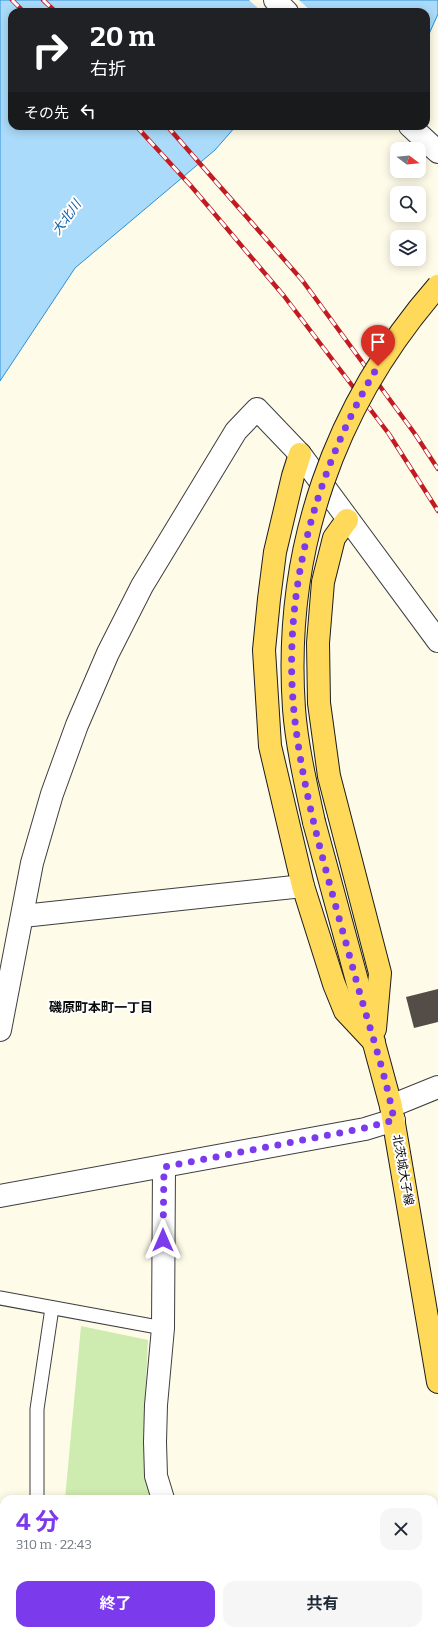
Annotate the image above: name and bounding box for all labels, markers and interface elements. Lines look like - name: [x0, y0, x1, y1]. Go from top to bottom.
- text: 20 m: [90, 20, 155, 53]
- icon: right: [24, 24, 76, 76]
- text: 右折: [90, 58, 126, 80]
- icon: left: [77, 100, 99, 122]
- text: その先: [24, 104, 69, 122]
- north arrow: [390, 142, 426, 178]
- map controls: [390, 142, 426, 266]
- button: search: [390, 186, 426, 222]
- water label: 大北川: [49, 195, 85, 237]
- button: layers: [390, 230, 426, 266]
- pin: [361, 325, 395, 366]
- icon: arrive: [367, 331, 389, 353]
- district label: 磯原町本町一丁目: [49, 1000, 153, 1015]
- street label: 北茨城大子線: [390, 1133, 416, 1207]
- position arrow: [142, 1219, 184, 1261]
- text: 4 分: [16, 1508, 59, 1536]
- button: close: [380, 1508, 422, 1550]
- text: 310 m · 22:43: [16, 1537, 92, 1552]
- button: 終了: [16, 1581, 215, 1627]
- button: 共有: [223, 1581, 422, 1627]

